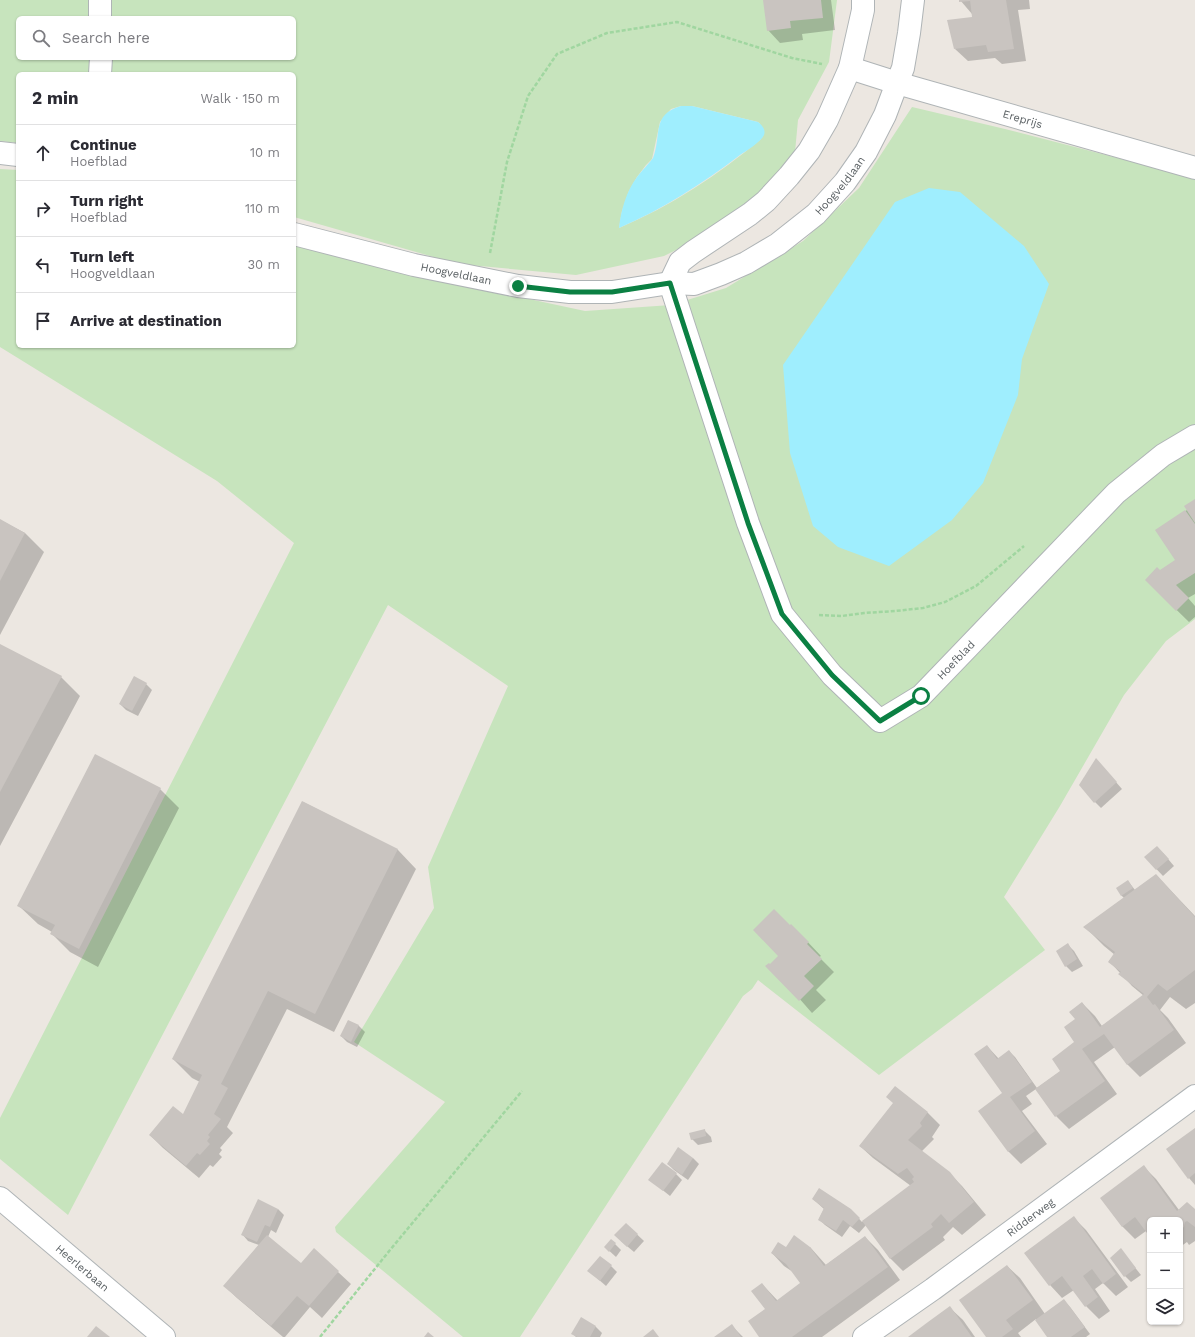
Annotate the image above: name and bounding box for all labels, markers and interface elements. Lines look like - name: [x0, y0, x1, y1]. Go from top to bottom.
- search box: [16, 16, 296, 60]
- icon: search: [30, 27, 52, 49]
- text: Search here: [62, 29, 150, 47]
- text: 2 min: [32, 88, 78, 108]
- text: Walk · 150 m: [201, 91, 280, 106]
- street label: Ereprijs: [1001, 107, 1044, 131]
- text: Continue: [70, 136, 137, 154]
- icon: ahead: [32, 142, 54, 164]
- text: 10 m: [250, 145, 280, 160]
- text: Hoefblad: [70, 154, 127, 169]
- street label: Hoogveldlaan: [812, 154, 868, 218]
- text: Turn right: [70, 192, 143, 210]
- icon: right: [32, 198, 54, 220]
- text: 110 m: [245, 201, 280, 216]
- text: Hoefblad: [70, 210, 127, 225]
- text: Turn left: [70, 248, 134, 266]
- icon: left: [32, 254, 54, 276]
- text: 30 m: [248, 257, 280, 272]
- street label: Hoogveldlaan: [419, 261, 493, 288]
- text: Hoogveldlaan: [70, 266, 155, 281]
- route end: [509, 277, 527, 295]
- icon: arrive: [32, 310, 54, 332]
- text: Arrive at destination: [70, 312, 222, 330]
- street label: Hoefblad: [935, 638, 978, 682]
- route start: [912, 687, 930, 705]
- street label: Ridderweg: [1004, 1196, 1057, 1240]
- map controls: [1147, 1217, 1183, 1325]
- button: +: [1147, 1217, 1183, 1253]
- street label: Heerlerbaan: [53, 1242, 111, 1294]
- button: −: [1147, 1253, 1183, 1289]
- button: layers: [1147, 1289, 1183, 1325]

